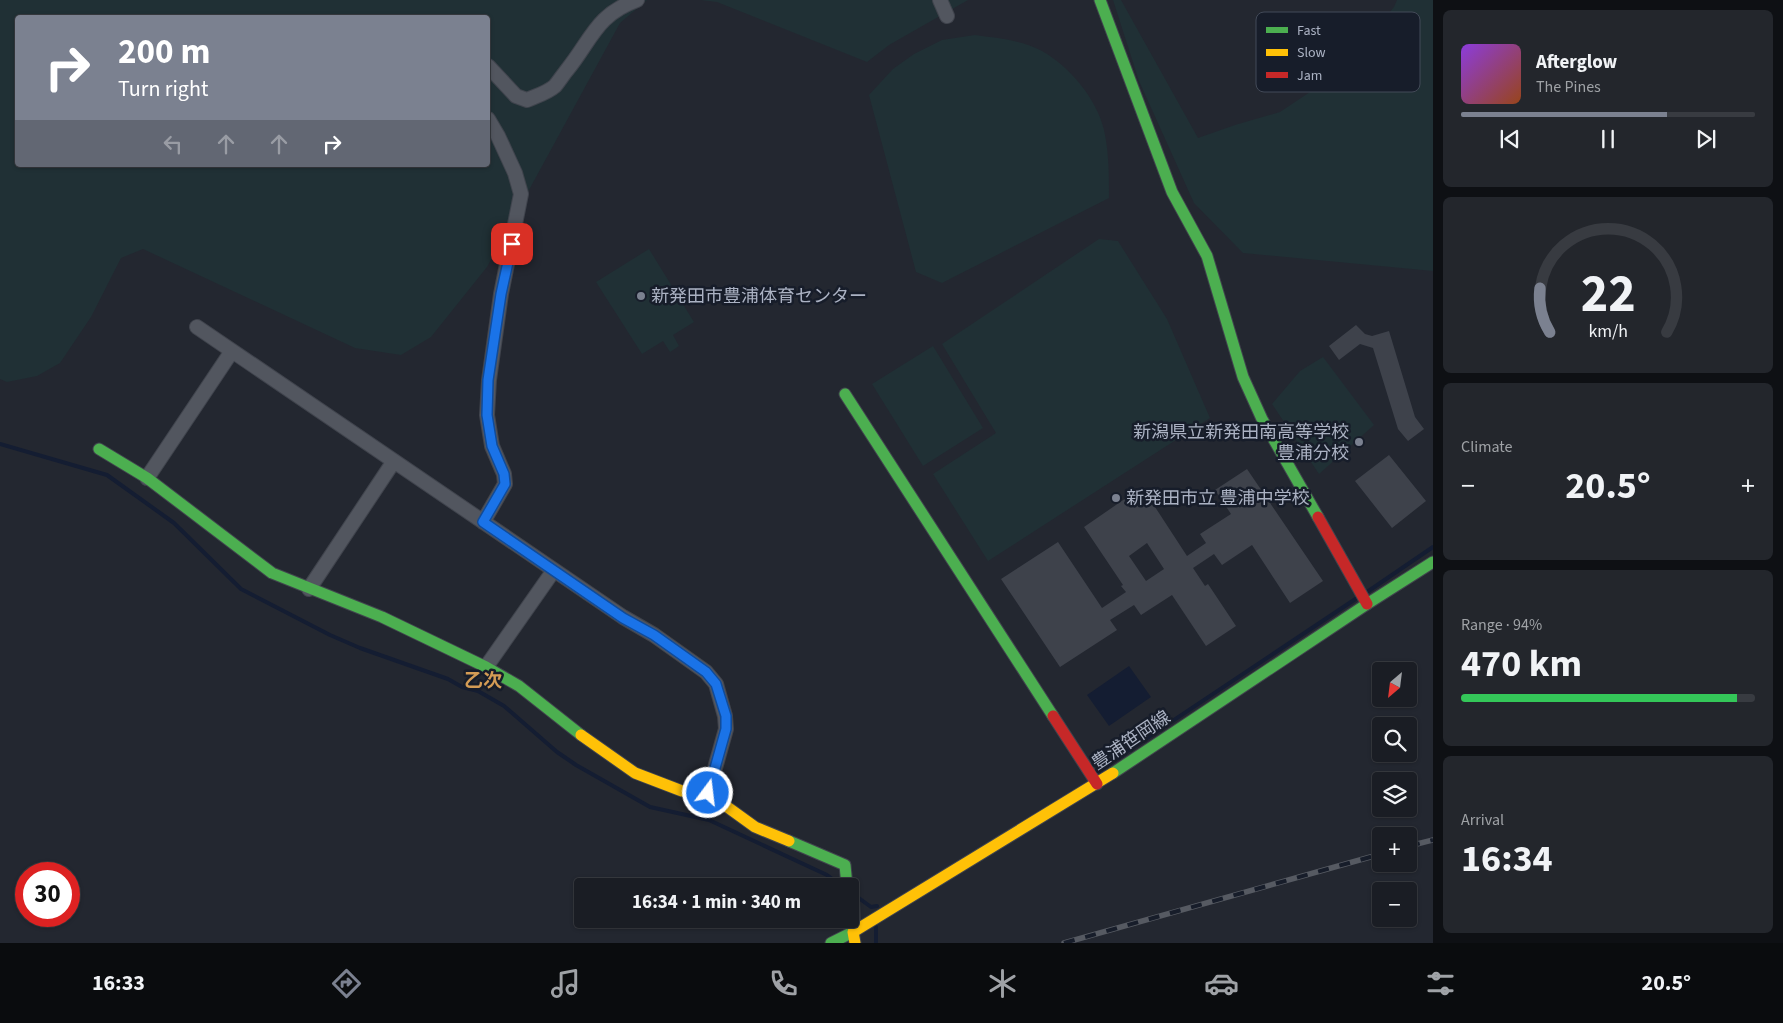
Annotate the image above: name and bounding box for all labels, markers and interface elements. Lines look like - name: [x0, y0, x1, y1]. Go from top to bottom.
- legend: [1256, 12, 1420, 92]
- text: Fast: [1297, 21, 1321, 41]
- text: 200 m: [118, 27, 210, 77]
- icon: right: [35, 35, 100, 100]
- text: Slow: [1297, 43, 1326, 63]
- text: Afterglow: [1536, 49, 1617, 76]
- text: Jam: [1297, 66, 1322, 86]
- text: Turn right: [118, 73, 208, 105]
- text: The Pines: [1536, 76, 1601, 98]
- icon: previous: [1496, 125, 1524, 153]
- icon: pause: [1594, 125, 1622, 153]
- icon: next: [1692, 125, 1720, 153]
- icon: left: [159, 130, 187, 158]
- icon: ahead: [212, 130, 240, 158]
- icon: ahead: [265, 130, 293, 158]
- icon: right: [318, 130, 346, 158]
- pin: [491, 223, 533, 265]
- icon: arrive: [498, 230, 526, 258]
- text: 22: [1581, 258, 1635, 332]
- place label: 新発田市豊浦体育センター: [651, 284, 867, 309]
- marker: 新発田市豊浦体育センター: [635, 290, 647, 302]
- text: km/h: [1588, 319, 1628, 344]
- place label: 新潟県立新発田南高等学校 豊浦分校: [1133, 420, 1349, 466]
- marker: 新潟県立新発田南高等学校 豊浦分校: [1353, 436, 1365, 448]
- text: Climate: [1461, 436, 1512, 458]
- text: 20.5°: [1565, 459, 1651, 513]
- text: −: [1461, 466, 1475, 506]
- text: +: [1741, 466, 1755, 506]
- place label: 新発田市立 豊浦中学校: [1126, 486, 1310, 511]
- marker: 新発田市立 豊浦中学校: [1110, 492, 1122, 504]
- text: Range · 94%: [1461, 614, 1542, 636]
- text: 470 km: [1461, 637, 1582, 691]
- north arrow: [1372, 662, 1418, 708]
- map controls: [1372, 662, 1417, 927]
- district label: 乙次: [464, 668, 502, 695]
- street label: 豊浦笹岡線: [1087, 705, 1176, 776]
- button: search: [1372, 717, 1417, 762]
- position arrow: [681, 766, 733, 818]
- button: layers: [1372, 772, 1417, 817]
- text: Arrival: [1461, 809, 1504, 831]
- button: +: [1372, 827, 1417, 872]
- text: 16:34: [1461, 832, 1553, 886]
- speed limit sign: 30: [15, 862, 80, 927]
- button: −: [1372, 882, 1417, 927]
- text: 16:34 · 1 min · 340 m: [632, 889, 801, 916]
- icon: directions: [329, 966, 364, 1001]
- icon: music: [548, 966, 583, 1001]
- icon: phone: [766, 966, 801, 1001]
- icon: climate: [985, 966, 1020, 1001]
- icon: car: [1204, 966, 1239, 1001]
- icon: filters: [1423, 966, 1458, 1001]
- text: 16:33: [92, 967, 145, 999]
- text: 20.5°: [1642, 967, 1691, 999]

